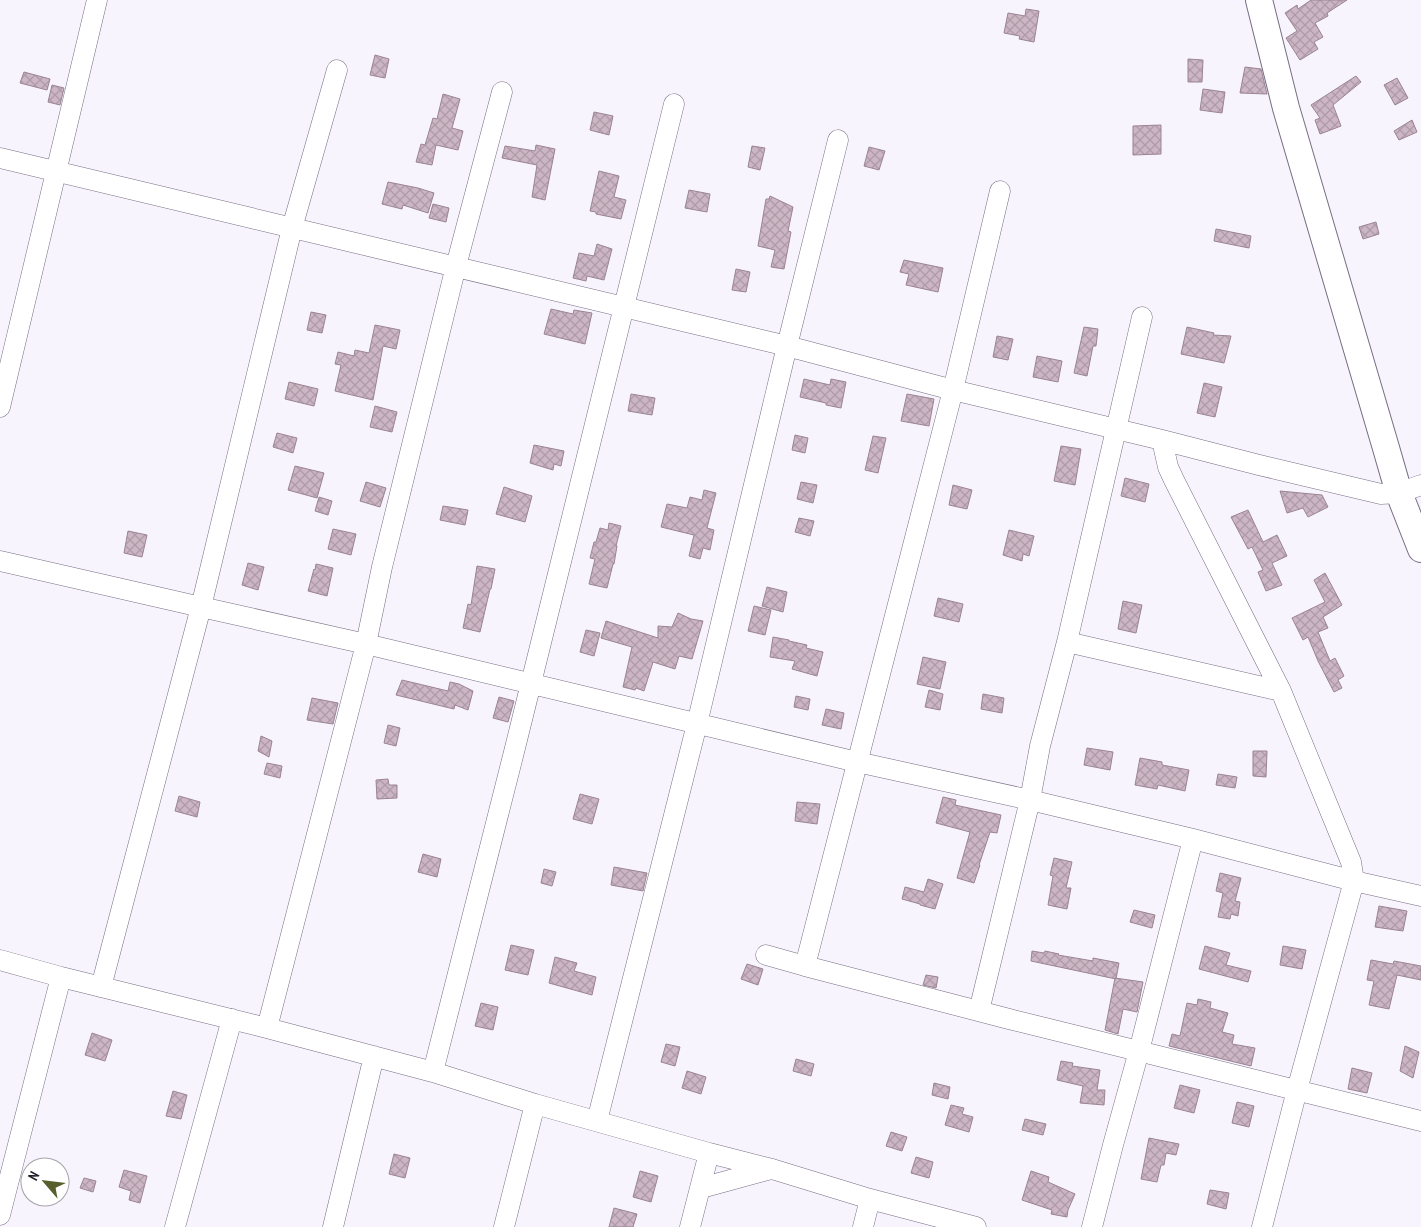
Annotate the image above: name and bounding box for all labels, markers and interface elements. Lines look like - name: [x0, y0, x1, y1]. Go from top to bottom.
- north arrow: [20, 1157, 70, 1207]
- text: N: [24, 1168, 43, 1183]

